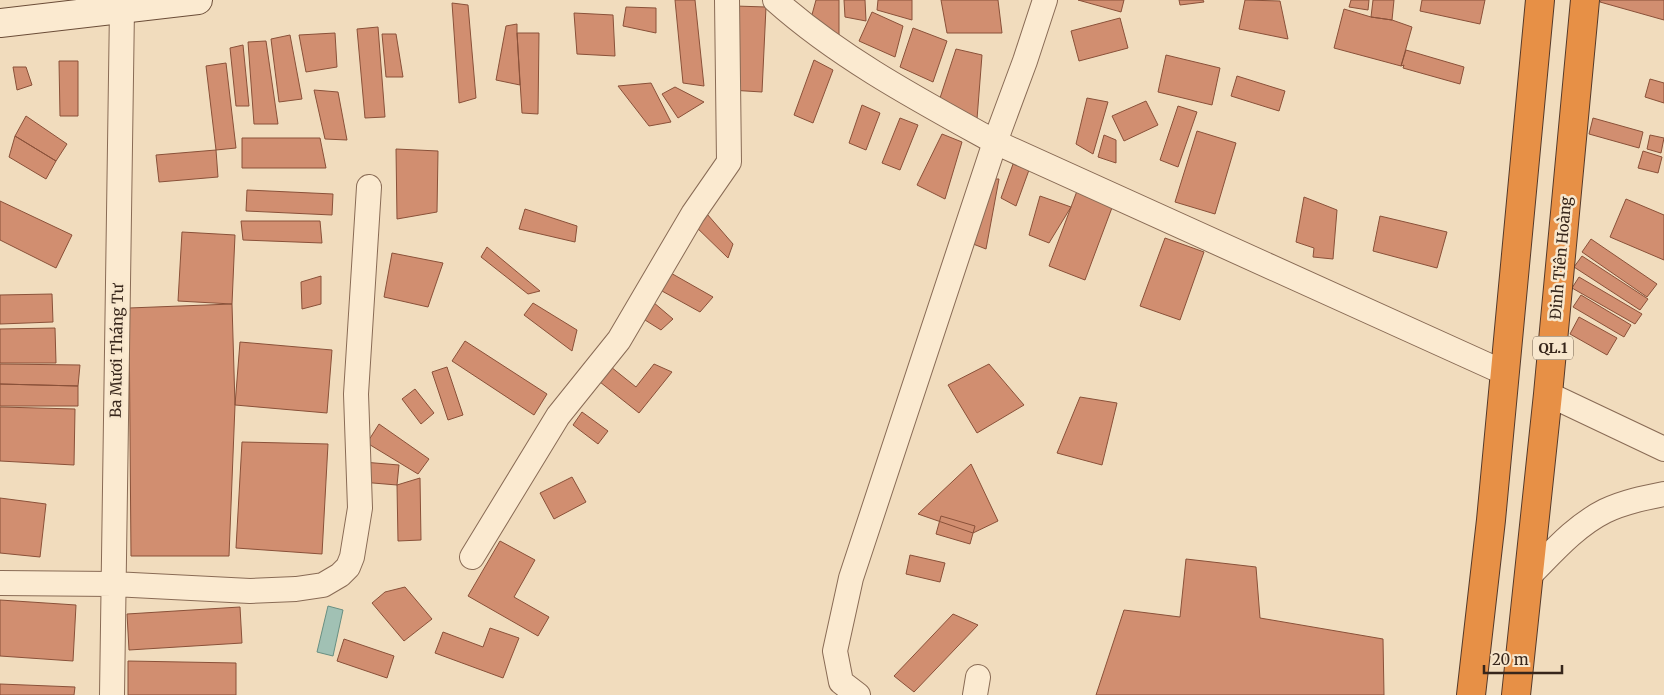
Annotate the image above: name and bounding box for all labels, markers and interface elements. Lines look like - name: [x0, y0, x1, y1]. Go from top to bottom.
- street label: Đinh Tiên Hoàng: [1546, 196, 1575, 320]
- street label: Ba Mươi Tháng Tư: [106, 282, 127, 418]
- road number: QL.1: [1533, 336, 1573, 359]
- scale bar: [1484, 642, 1562, 674]
- text: 20 m: [1492, 650, 1529, 669]

